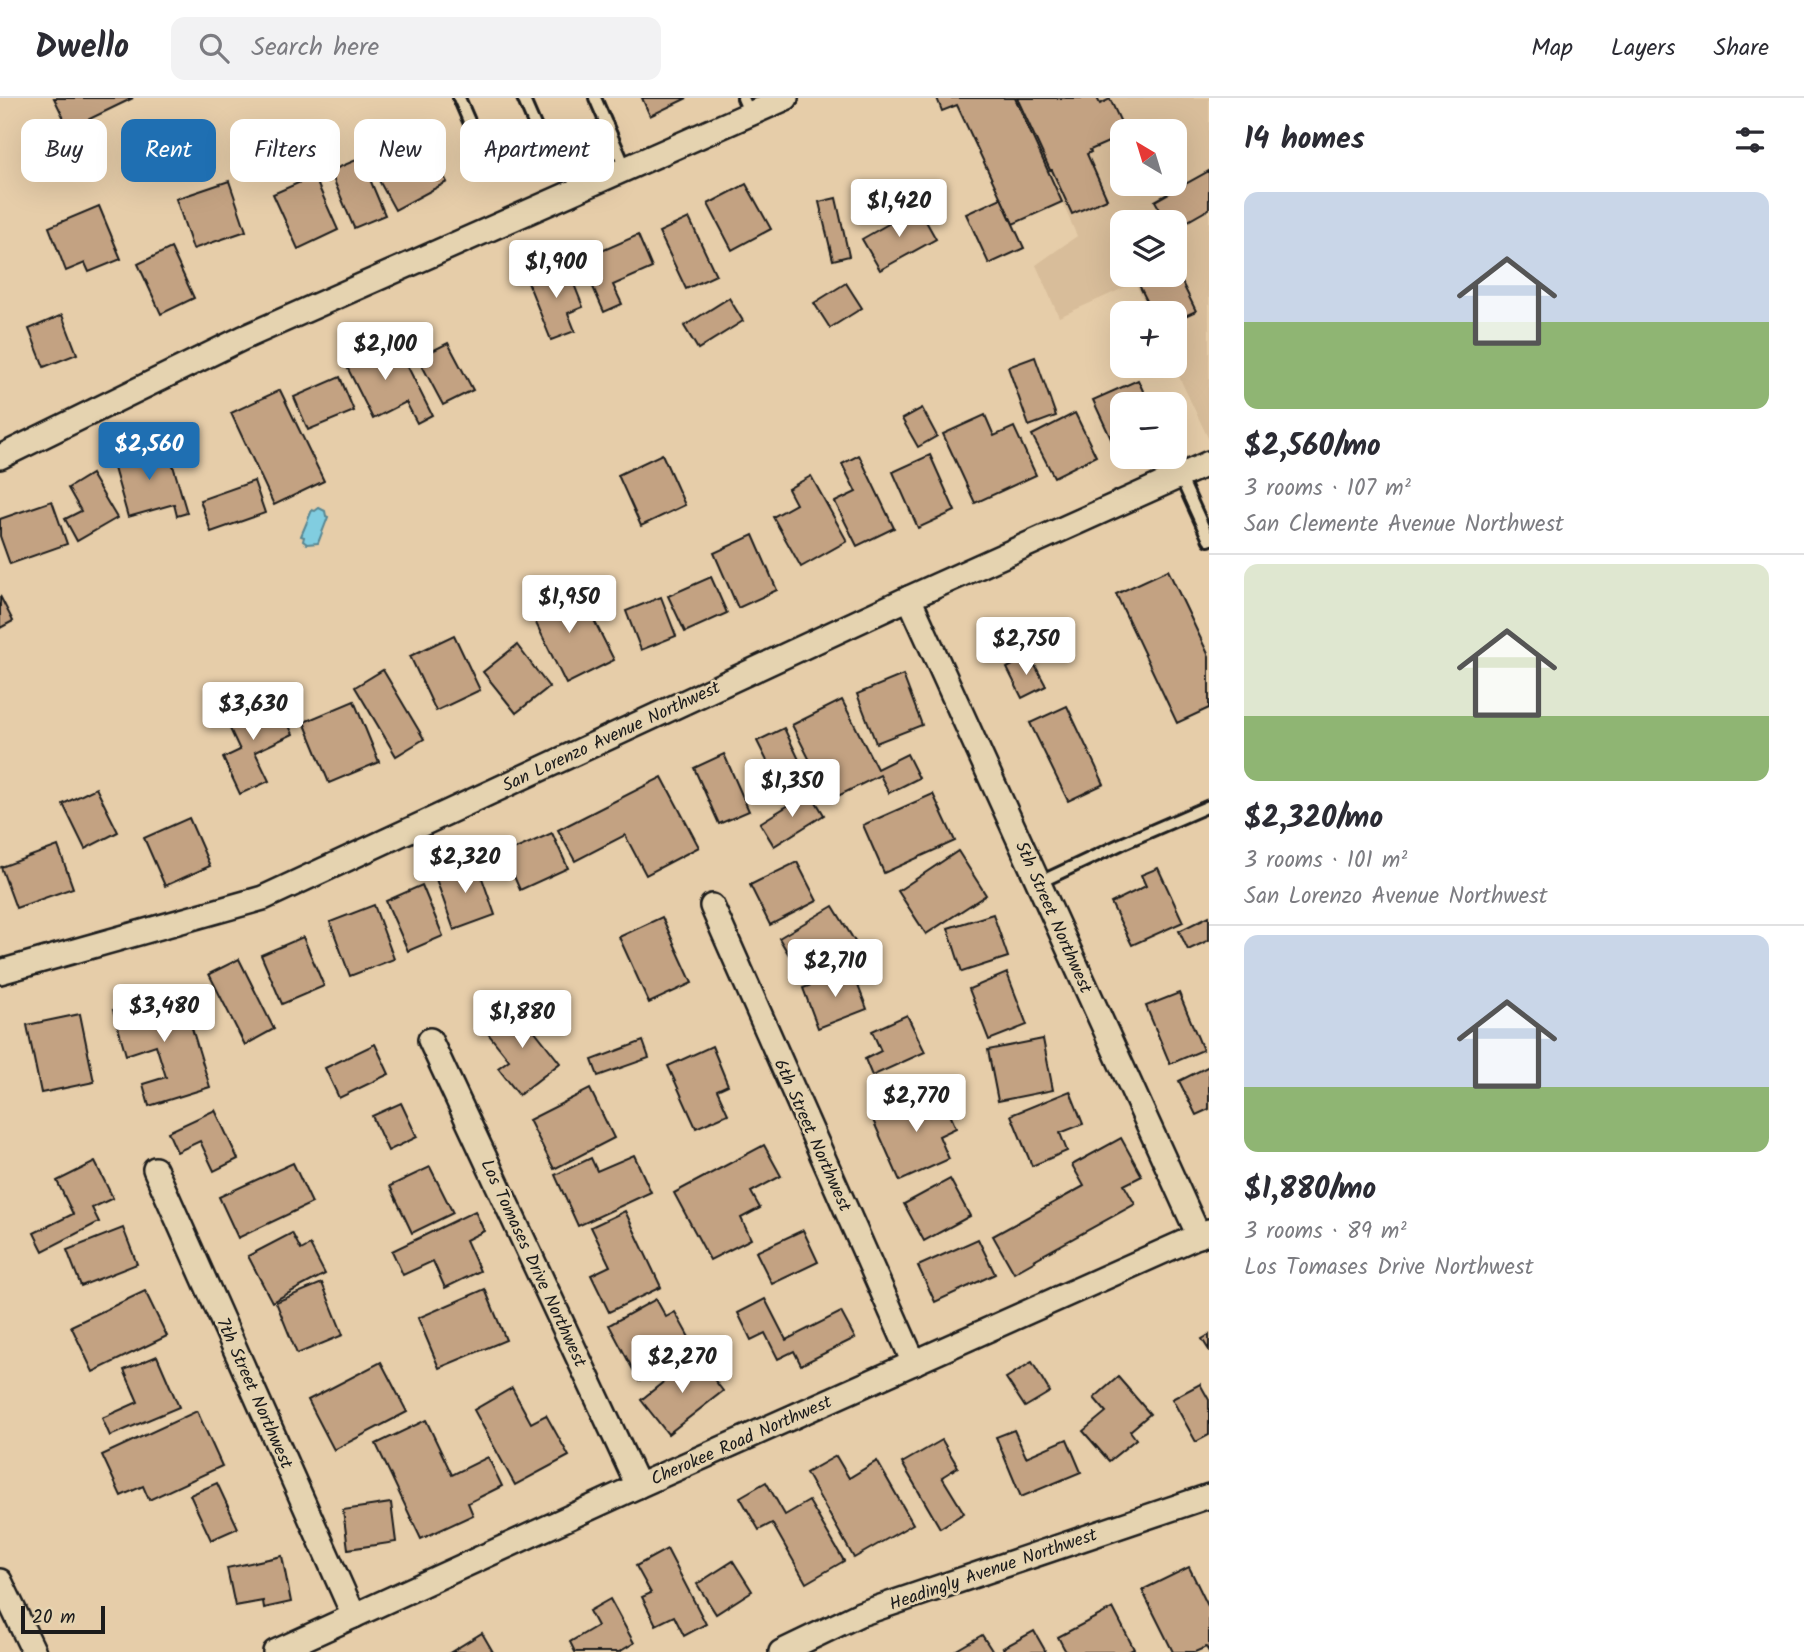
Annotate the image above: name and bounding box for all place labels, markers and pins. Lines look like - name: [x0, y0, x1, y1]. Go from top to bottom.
- pin: $1,420: [842, 180, 956, 239]
- pin: $1,900: [499, 240, 613, 300]
- pin: $2,100: [328, 322, 442, 382]
- pin: $2,560: [92, 422, 206, 482]
- pin: $1,950: [512, 575, 626, 635]
- pin: $2,750: [969, 618, 1083, 677]
- pin: $3,630: [196, 682, 310, 742]
- pin: $1,350: [735, 760, 849, 819]
- pin: $2,320: [408, 836, 522, 895]
- pin: $2,710: [778, 940, 892, 999]
- pin: $3,480: [107, 984, 221, 1044]
- pin: $1,880: [465, 990, 579, 1050]
- pin: $2,770: [859, 1074, 973, 1134]
- pin: $2,270: [625, 1336, 739, 1395]

